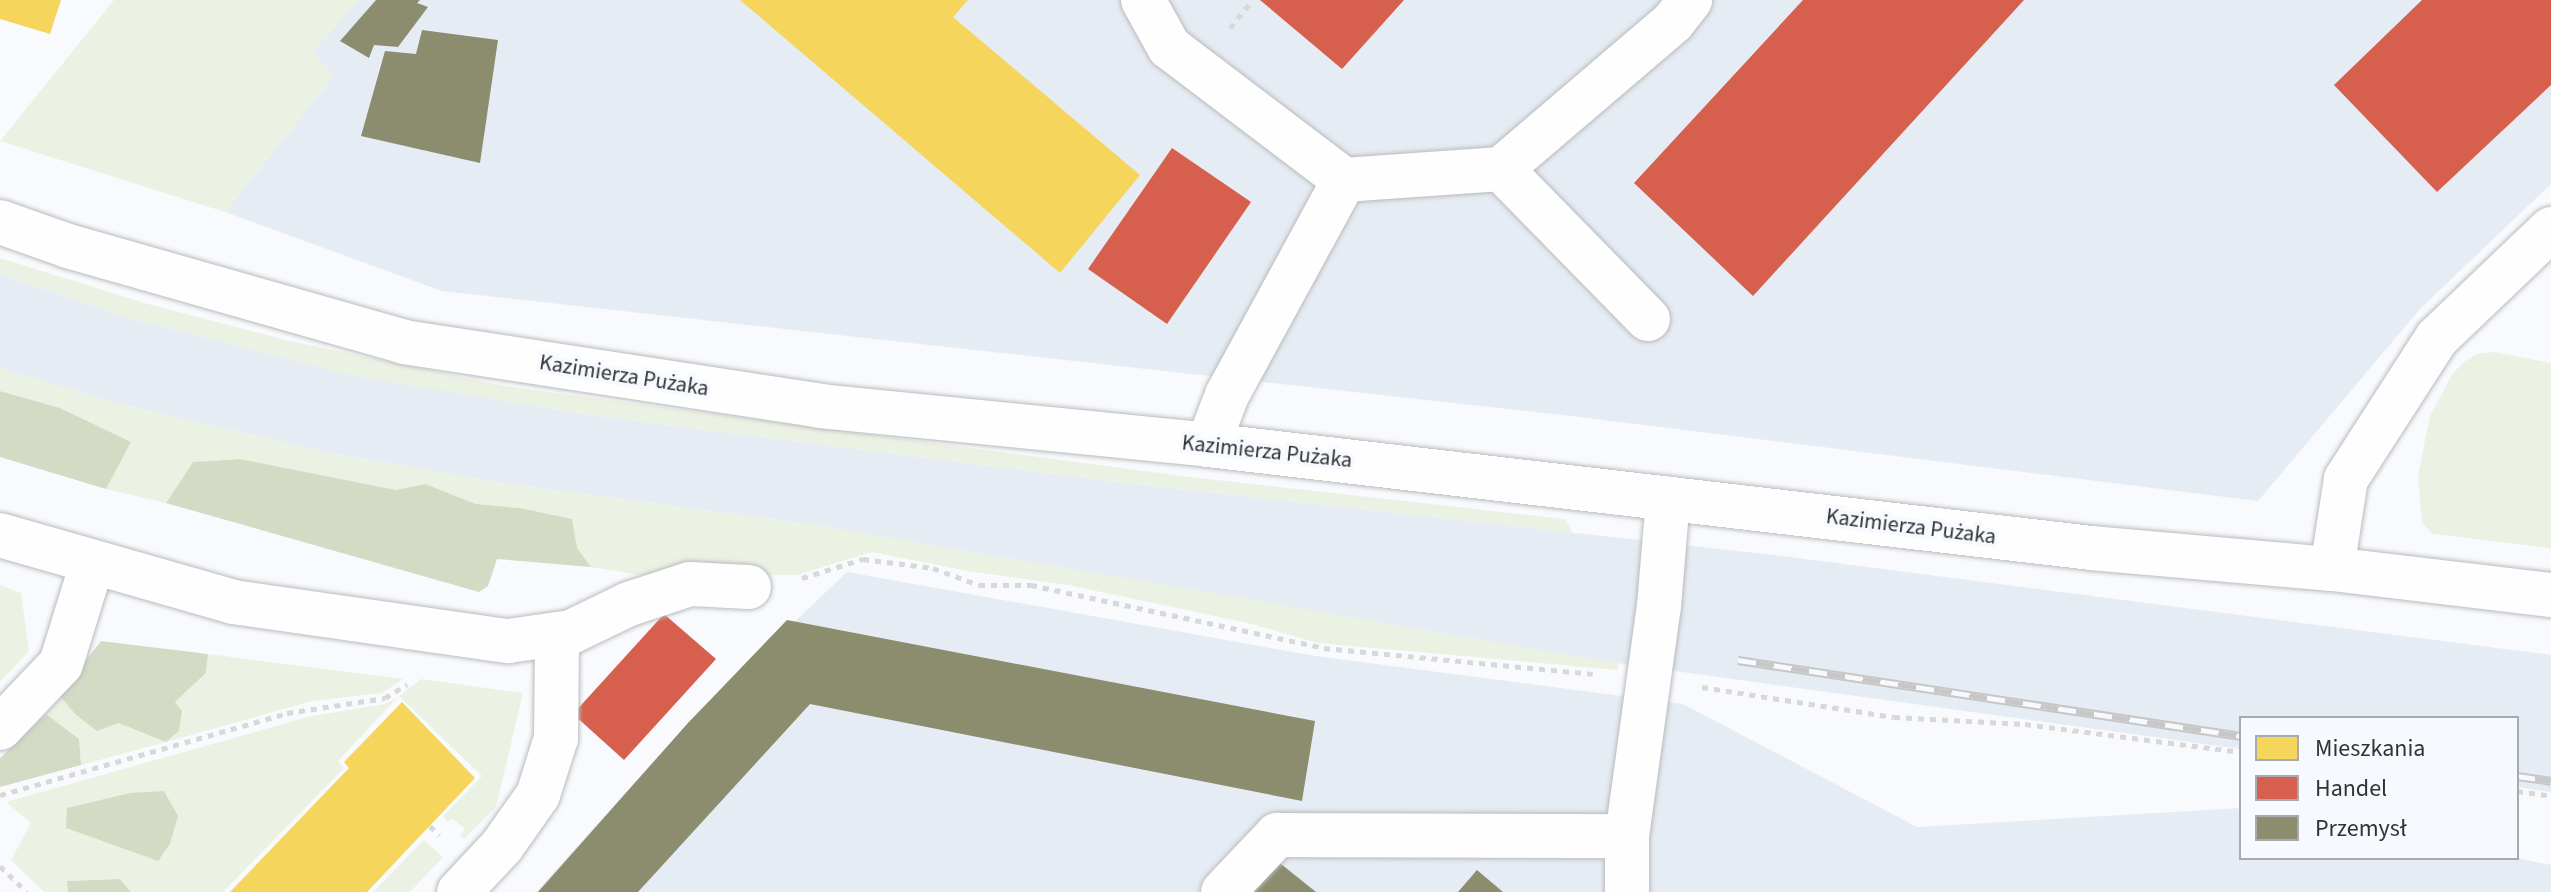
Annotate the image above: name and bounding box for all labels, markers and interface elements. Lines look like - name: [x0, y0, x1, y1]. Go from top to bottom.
- street label: Kazimierza Pużaka: [537, 350, 711, 402]
- street label: Kazimierza Pużaka: [1181, 430, 1353, 474]
- street label: Kazimierza Pużaka: [1824, 503, 1998, 551]
- legend: [2239, 716, 2519, 860]
- text: Mieszkania: [2315, 731, 2425, 766]
- text: Handel: [2315, 771, 2387, 806]
- text: Przemysł: [2315, 811, 2407, 846]

